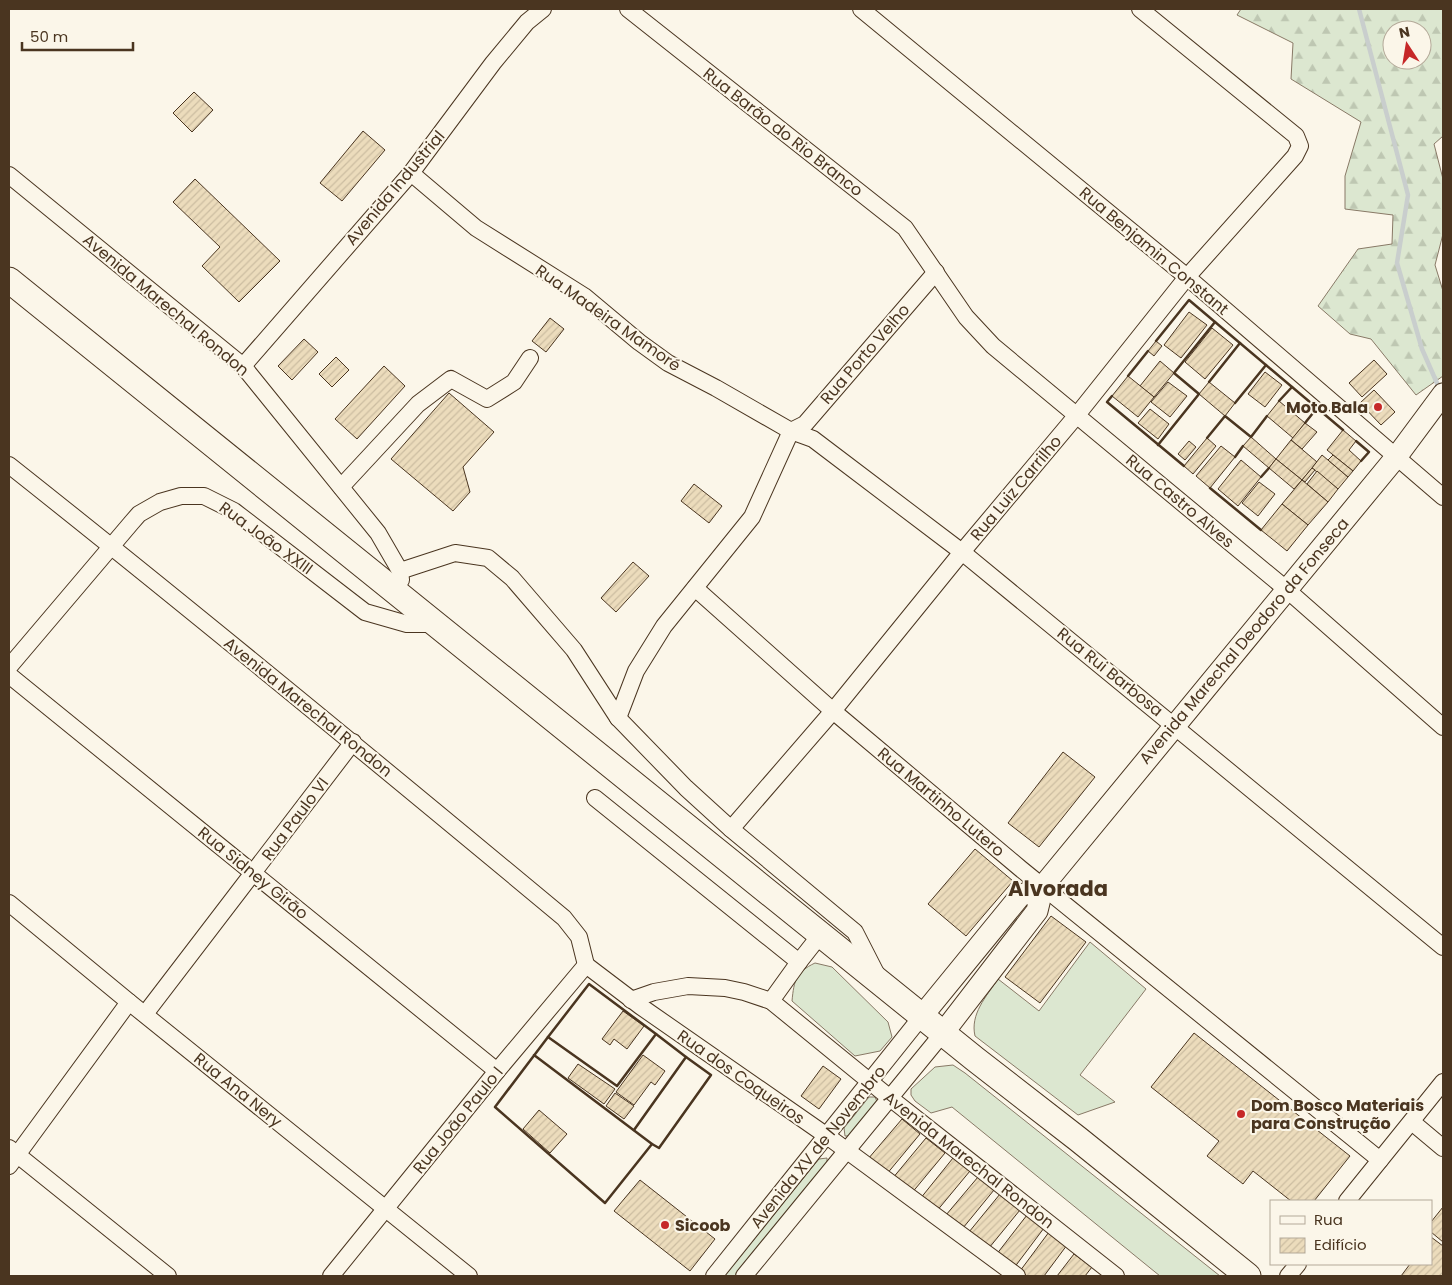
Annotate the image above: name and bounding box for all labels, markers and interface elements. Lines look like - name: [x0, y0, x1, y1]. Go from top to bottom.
- scale bar: [22, 20, 134, 52]
- north arrow: [1382, 20, 1432, 70]
- text: N: [1397, 21, 1412, 43]
- text: 50 m: [30, 26, 68, 47]
- street label: Rua Barão do Rio Branco: [698, 62, 868, 202]
- street label: Avenida Industrial: [340, 126, 450, 250]
- street label: Rua Benjamin Constant: [1074, 182, 1234, 321]
- street label: Avenida Marechal Rondon: [78, 228, 254, 382]
- street label: Rua Madeira Mamoré: [531, 259, 685, 377]
- street label: Rua Porto Velho: [815, 299, 915, 409]
- place label: Moto Bala: [1286, 396, 1368, 419]
- marker: Moto Bala: [1372, 401, 1384, 413]
- street label: Rua Luiz Carrilho: [965, 430, 1067, 546]
- street label: Rua Castro Alves: [1121, 449, 1239, 553]
- street label: Rua João XXIII: [214, 496, 318, 580]
- street label: Avenida Marechal Deodoro da Fonseca: [1134, 513, 1354, 769]
- street label: Rua Rui Barbosa: [1052, 622, 1168, 722]
- street label: Avenida Marechal Rondon: [219, 632, 397, 782]
- street label: Rua Martinho Lutero: [873, 742, 1009, 862]
- street label: Rua Paulo VI: [256, 773, 334, 865]
- street label: Rua Sidney Girão: [193, 821, 313, 925]
- district label: Alvorada: [1008, 874, 1108, 903]
- street label: Rua dos Coqueiros: [673, 1024, 809, 1130]
- street label: Rua Ana Nery: [189, 1047, 287, 1133]
- street label: Avenida XV de Novembro: [745, 1061, 891, 1233]
- street label: Rua João Paulo I: [408, 1062, 508, 1178]
- street label: Avenida Marechal Rondon: [879, 1086, 1059, 1234]
- place label: Dom Bosco Materiais para Construção: [1251, 1094, 1424, 1135]
- marker: Dom Bosco Materiais para Construção: [1235, 1108, 1247, 1120]
- legend: [1270, 1200, 1432, 1265]
- text: Rua: [1314, 1209, 1343, 1230]
- place label: Sicoob: [675, 1214, 731, 1237]
- marker: Sicoob: [659, 1219, 671, 1231]
- text: Edifício: [1314, 1234, 1367, 1255]

